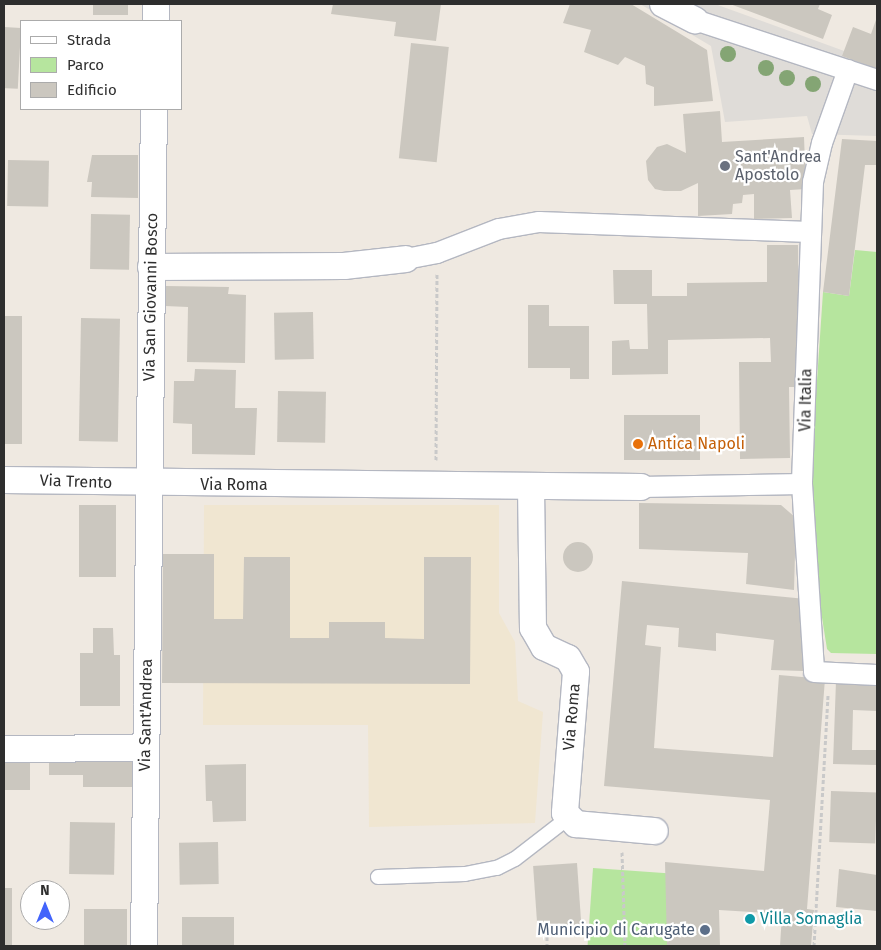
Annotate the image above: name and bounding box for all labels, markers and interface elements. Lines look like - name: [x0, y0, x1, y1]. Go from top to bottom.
- legend: [20, 20, 182, 110]
- text: Strada: [67, 31, 111, 49]
- text: Parco: [67, 56, 104, 74]
- text: Edificio: [67, 81, 117, 99]
- place label: Sant'Andrea Apostolo: [735, 147, 821, 185]
- marker: Sant'Andrea Apostolo: [719, 160, 731, 172]
- street label: Via San Giovanni Bosco: [140, 213, 162, 381]
- street label: Via Italia: [796, 368, 816, 432]
- place label: Antica Napoli: [648, 434, 745, 454]
- marker: Antica Napoli: [632, 438, 644, 450]
- street label: Via Trento: [39, 471, 113, 493]
- street label: Via Roma: [200, 475, 268, 495]
- street label: Via Sant'Andrea: [135, 658, 157, 772]
- street label: Via Roma: [559, 683, 585, 751]
- north arrow: [20, 880, 70, 930]
- text: N: [40, 882, 50, 899]
- place label: Villa Somaglia: [760, 909, 862, 929]
- marker: Villa Somaglia: [744, 913, 756, 925]
- place label: Municipio di Carugate: [537, 920, 695, 940]
- marker: Municipio di Carugate: [699, 924, 711, 936]

